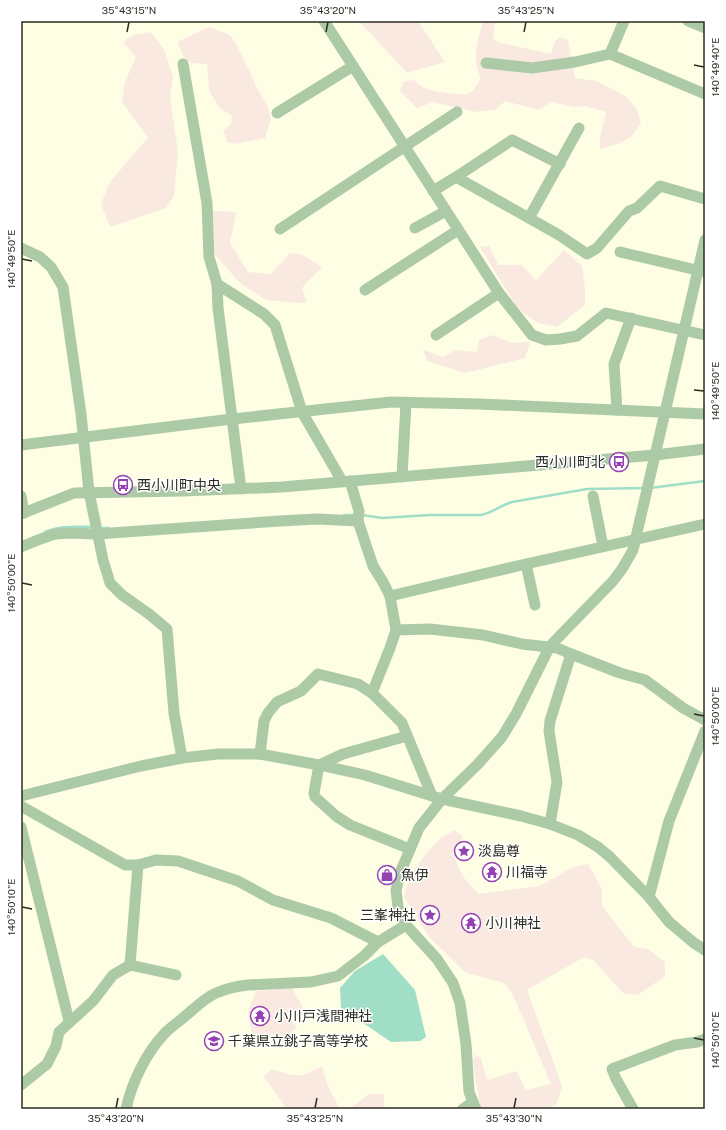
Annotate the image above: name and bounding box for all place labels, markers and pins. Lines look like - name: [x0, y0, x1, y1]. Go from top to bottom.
- bus stop icon: 西小川町北: [608, 451, 630, 473]
- place label: 西小川町北: [535, 454, 605, 470]
- bus stop icon: 西小川町中央: [112, 474, 134, 496]
- place label: 西小川町中央: [137, 477, 221, 493]
- place icon: 淡島尊: [453, 840, 475, 862]
- place label: 淡島尊: [478, 843, 520, 859]
- temple icon: 川福寺: [481, 861, 503, 883]
- shop icon: 魚伊: [376, 864, 398, 886]
- place label: 川福寺: [506, 864, 548, 880]
- place label: 魚伊: [401, 867, 429, 883]
- place icon: 三峯神社: [419, 904, 441, 926]
- place label: 三峯神社: [360, 907, 416, 923]
- temple icon: 小川神社: [460, 912, 482, 934]
- place label: 小川神社: [485, 915, 541, 931]
- temple icon: 小川戸浅間神社: [249, 1005, 271, 1027]
- place label: 小川戸浅間神社: [274, 1008, 372, 1024]
- school or university icon: 千葉県立銚子高等学校: [203, 1030, 225, 1052]
- place label: 千葉県立銚子高等学校: [228, 1033, 368, 1049]

